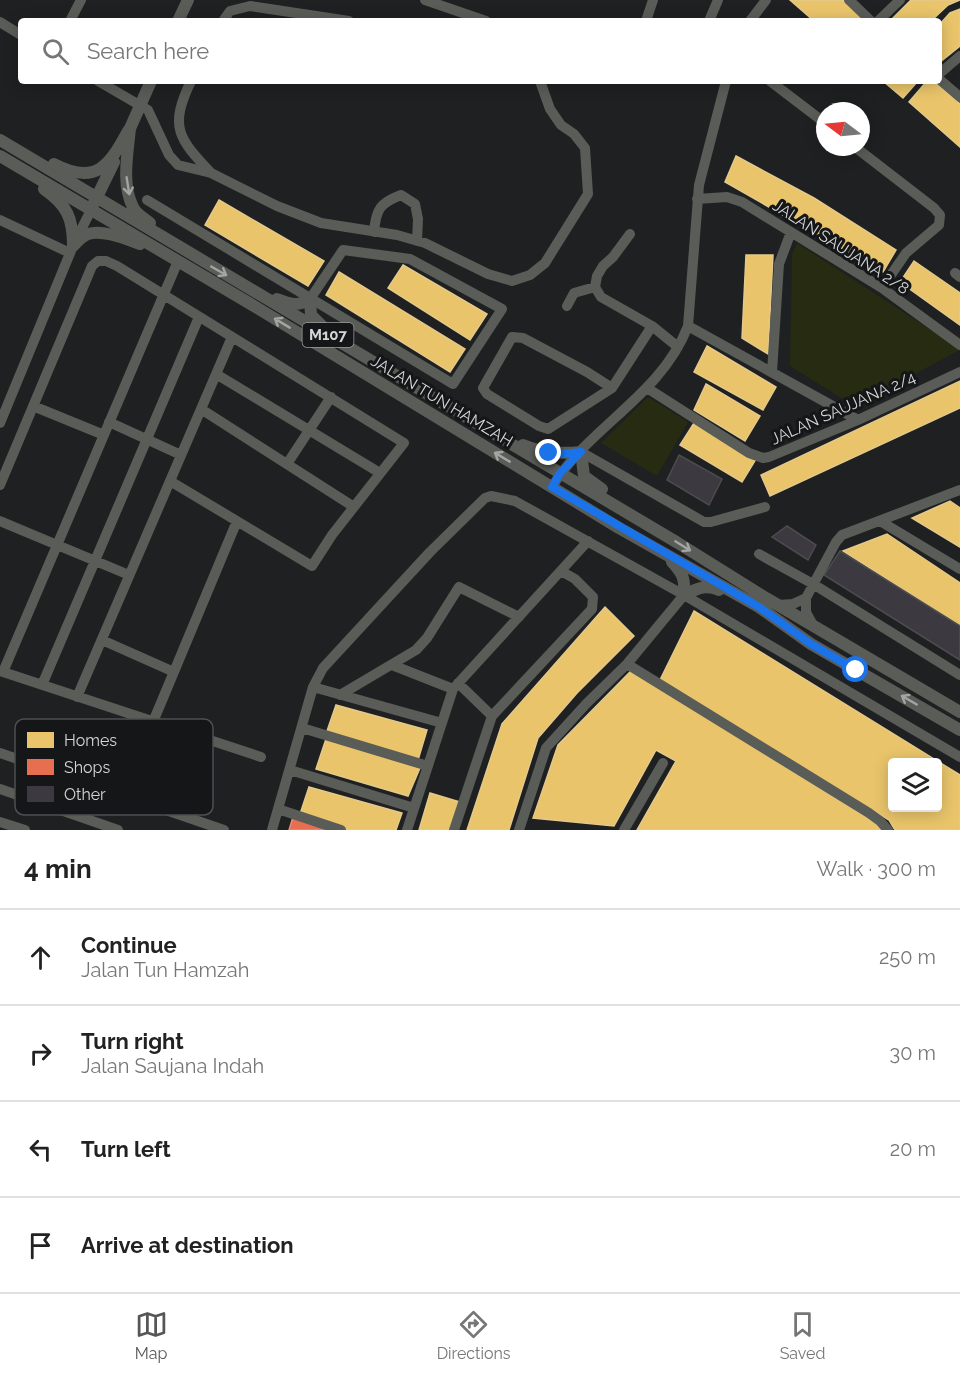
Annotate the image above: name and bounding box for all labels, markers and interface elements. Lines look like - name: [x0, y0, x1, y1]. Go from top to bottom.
- search box: [18, 18, 942, 84]
- icon: search: [39, 35, 72, 68]
- text: Search here: [87, 38, 209, 64]
- north arrow: [816, 102, 870, 156]
- one-way arrow: [122, 175, 133, 195]
- street label: JALAN SAUJANA 2/8: [769, 196, 913, 298]
- one-way arrow: [210, 265, 227, 277]
- one-way arrow: [274, 316, 291, 328]
- road number: M107: [302, 323, 354, 347]
- street label: JALAN TUN HAMZAH: [368, 351, 516, 451]
- street label: JALAN SAUJANA 2/4: [768, 367, 919, 449]
- route end: [535, 439, 561, 465]
- one-way arrow: [494, 451, 511, 463]
- one-way arrow: [674, 540, 691, 552]
- route start: [842, 656, 868, 682]
- one-way arrow: [901, 694, 919, 705]
- legend: [15, 719, 213, 815]
- text: Homes: [64, 731, 117, 750]
- text: Shops: [64, 758, 110, 777]
- map controls: [888, 758, 942, 812]
- button: layers: [888, 758, 942, 812]
- text: Other: [64, 785, 106, 804]
- text: 4 min: [24, 854, 92, 884]
- text: Walk · 300 m: [817, 857, 936, 881]
- text: Continue: [81, 932, 177, 958]
- icon: ahead: [24, 941, 57, 974]
- text: 250 m: [879, 945, 936, 969]
- text: Jalan Tun Hamzah: [81, 958, 249, 982]
- text: Turn right: [81, 1028, 184, 1054]
- icon: right: [24, 1037, 57, 1070]
- text: 30 m: [890, 1041, 936, 1065]
- text: Jalan Saujana Indah: [81, 1054, 264, 1078]
- icon: left: [24, 1133, 57, 1166]
- text: Turn left: [81, 1136, 171, 1162]
- text: 20 m: [890, 1137, 936, 1161]
- icon: arrive: [24, 1229, 57, 1262]
- text: Arrive at destination: [81, 1232, 294, 1258]
- tab: Map: [135, 1308, 168, 1363]
- tab: Directions: [437, 1308, 511, 1363]
- tab: Saved: [780, 1308, 825, 1363]

